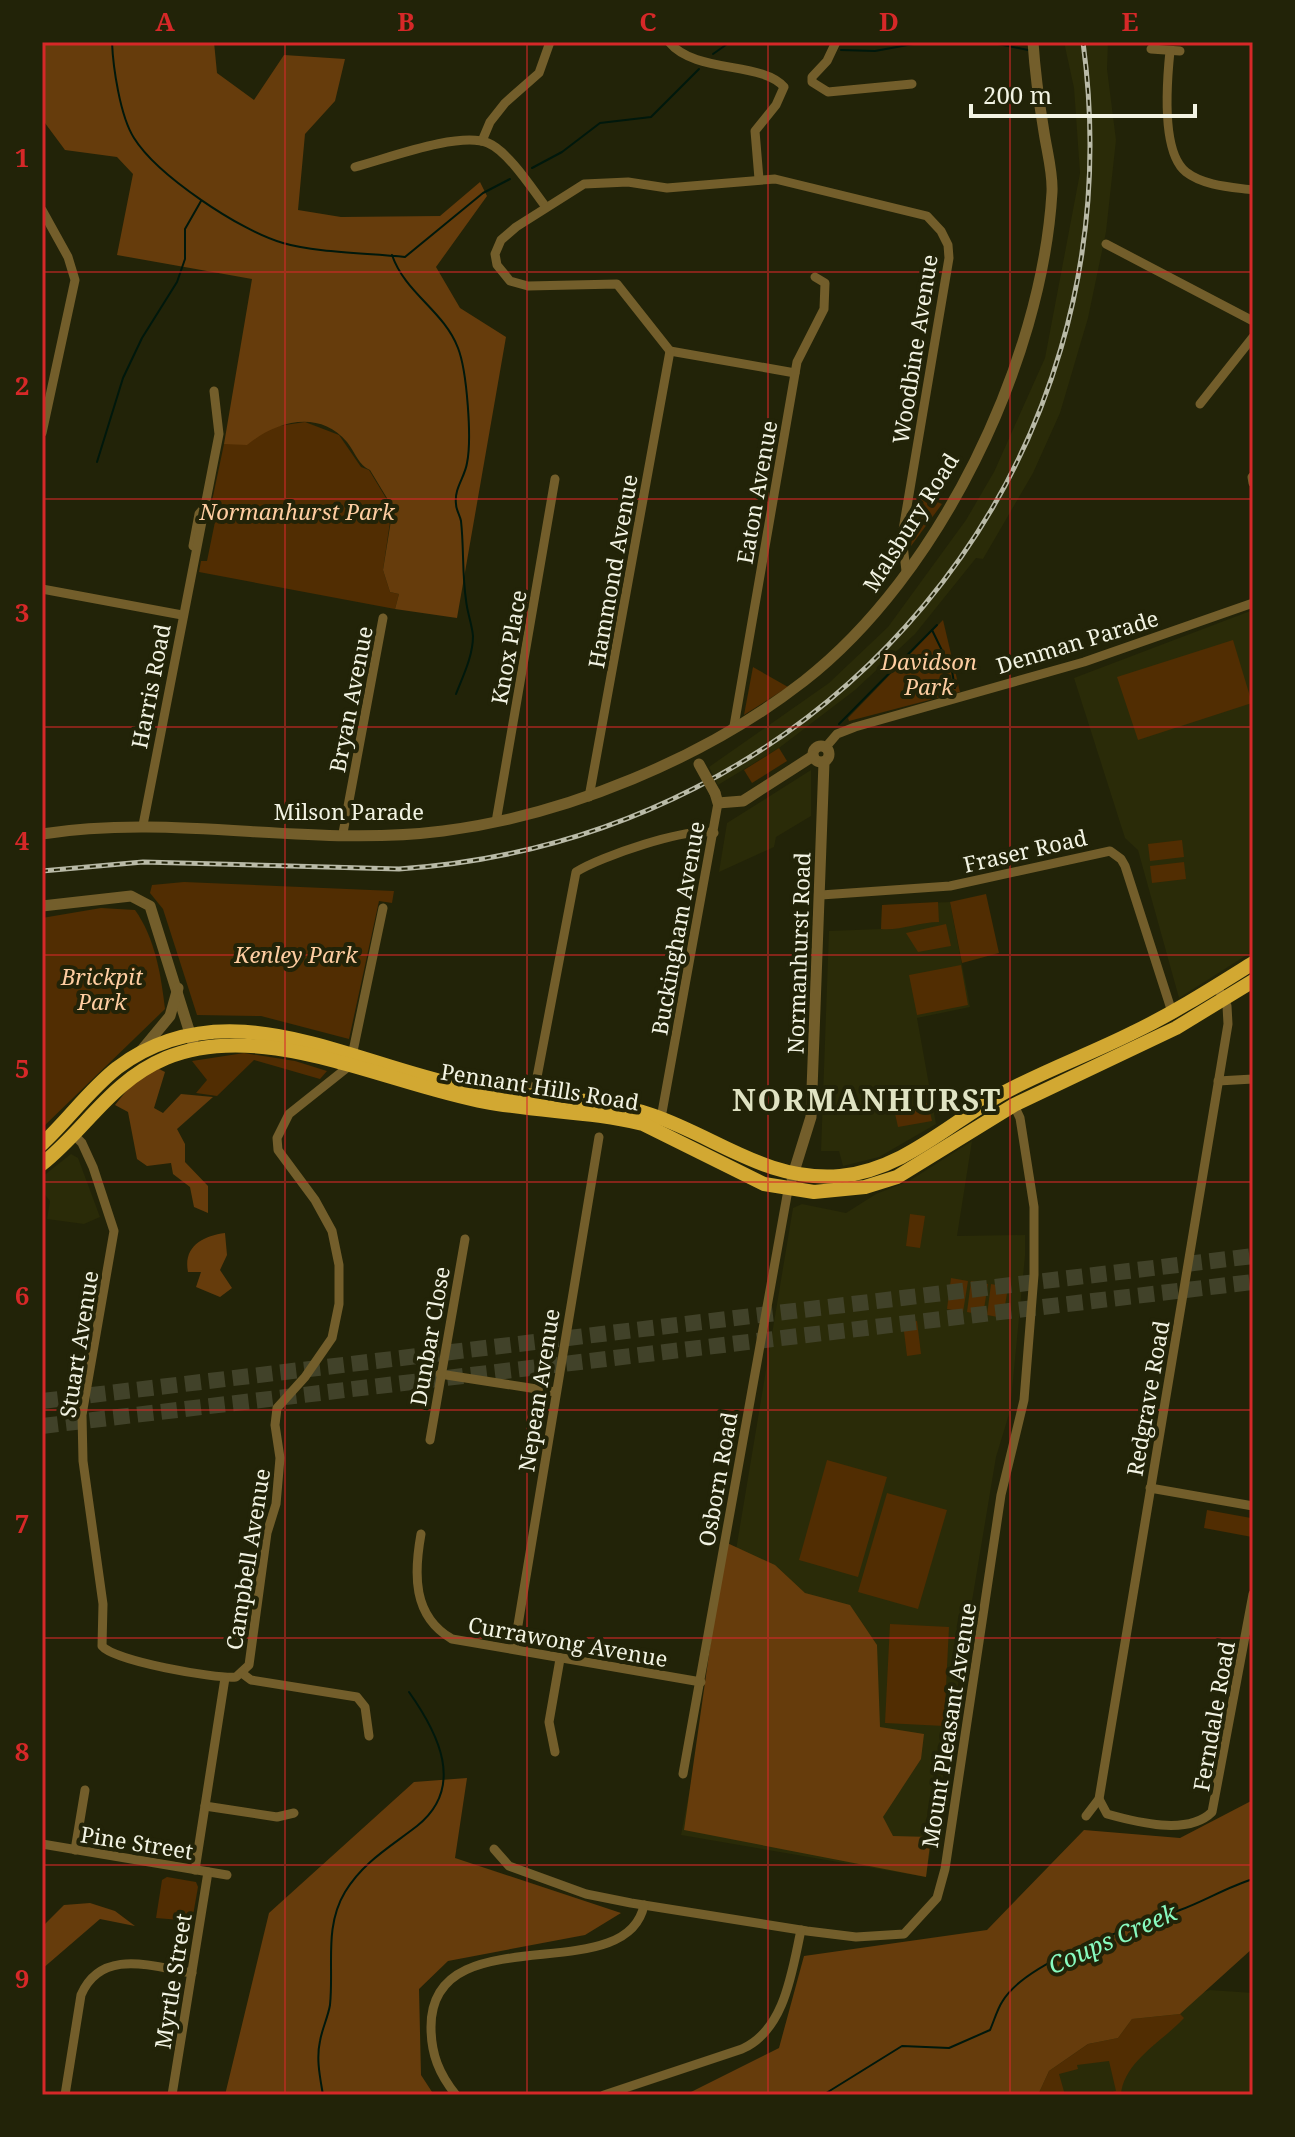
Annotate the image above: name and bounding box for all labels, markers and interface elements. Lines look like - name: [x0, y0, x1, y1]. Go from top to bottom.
- text: A: [155, 3, 175, 39]
- text: B: [397, 3, 415, 39]
- text: C: [639, 3, 657, 39]
- text: D: [879, 3, 899, 39]
- text: E: [1122, 3, 1139, 39]
- scale bar: [971, 68, 1195, 118]
- text: 200 m: [983, 78, 1052, 111]
- text: 1: [15, 139, 29, 175]
- street label: Woodbine Avenue: [884, 252, 944, 446]
- text: 2: [15, 367, 29, 403]
- street label: Eaton Avenue: [729, 418, 783, 566]
- street label: Malsbury Road: [855, 446, 965, 597]
- street label: Hammond Avenue: [580, 472, 644, 670]
- park label: Normanhurst Park: [198, 496, 396, 526]
- street label: Knox Place: [483, 587, 533, 707]
- text: 3: [15, 594, 29, 630]
- street label: Denman Parade: [992, 602, 1162, 680]
- street label: Harris Road: [123, 621, 177, 751]
- street label: Bryan Avenue: [321, 623, 379, 775]
- park label: Davidson Park: [880, 646, 977, 701]
- street label: Milson Parade: [274, 796, 424, 826]
- street label: Buckingham Avenue: [643, 819, 711, 1037]
- street label: Fraser Road: [960, 821, 1090, 879]
- text: 4: [15, 822, 30, 858]
- street label: Normanhurst Road: [779, 851, 817, 1054]
- park label: Kenley Park: [233, 939, 359, 969]
- park label: Brickpit Park: [60, 961, 144, 1016]
- text: 5: [15, 1050, 29, 1086]
- street label: Pennant Hills Road: [439, 1056, 642, 1117]
- district label: NORMANHURST: [732, 1079, 1002, 1120]
- street label: Dunbar Close: [402, 1264, 456, 1408]
- street label: Stuart Avenue: [52, 1268, 104, 1420]
- text: 6: [15, 1277, 29, 1313]
- street label: Nepean Avenue: [510, 1306, 566, 1474]
- street label: Redgrave Road: [1119, 1318, 1175, 1478]
- street label: Osborn Road: [690, 1409, 744, 1548]
- street label: Campbell Avenue: [218, 1466, 276, 1652]
- text: 7: [15, 1505, 29, 1541]
- street label: Mount Pleasant Avenue: [914, 1600, 982, 1850]
- street label: Currawong Avenue: [466, 1609, 670, 1673]
- street label: Ferndale Road: [1185, 1638, 1241, 1793]
- text: 8: [15, 1733, 29, 1769]
- street label: Pine Street: [79, 1818, 196, 1866]
- water label: Coups Creek: [1042, 1894, 1183, 1981]
- street label: Myrtle Street: [146, 1911, 198, 2051]
- text: 9: [15, 1960, 29, 1996]

